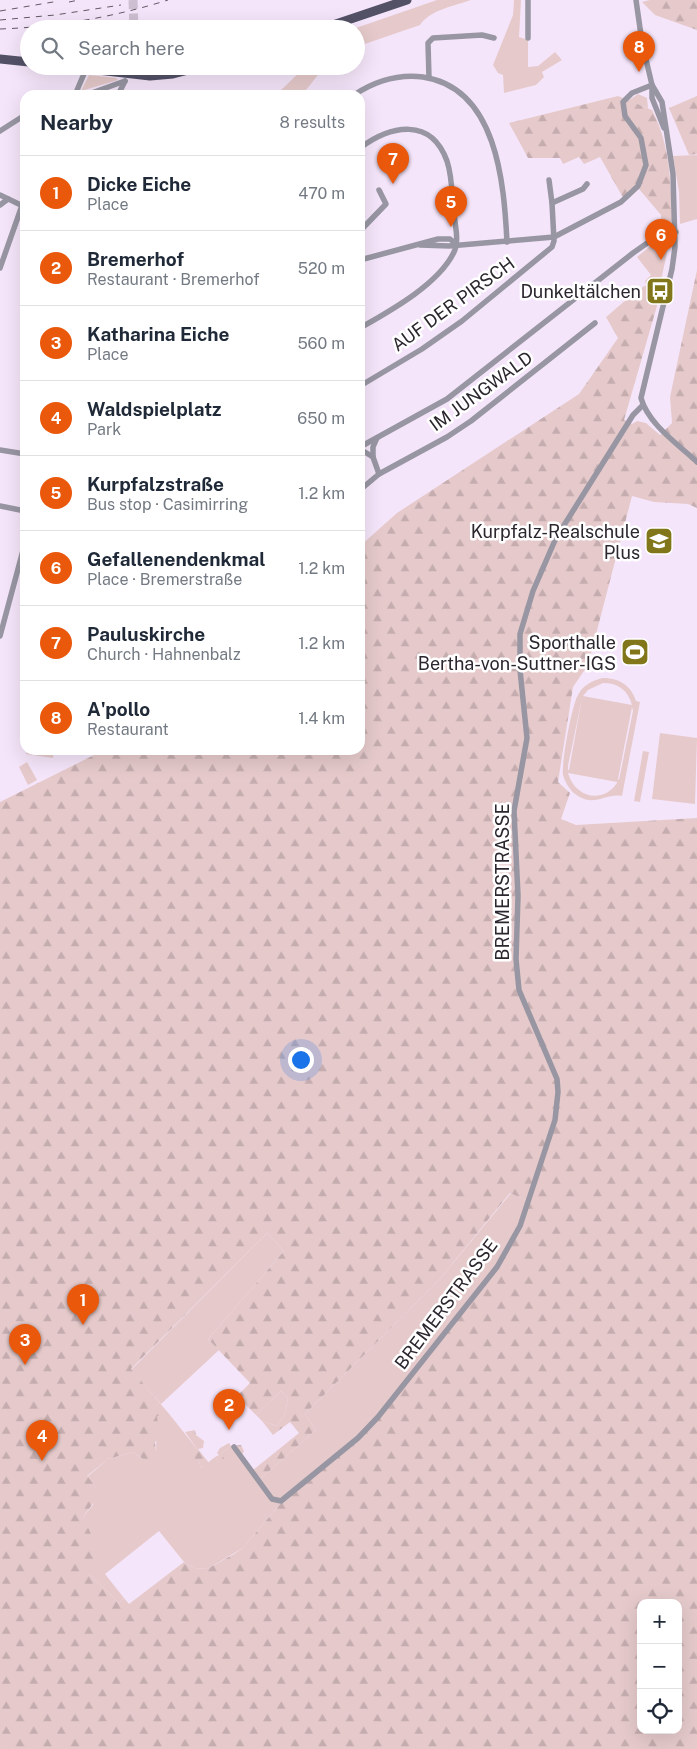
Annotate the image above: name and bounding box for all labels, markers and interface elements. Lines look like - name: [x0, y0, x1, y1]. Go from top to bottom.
- search box: [20, 20, 365, 75]
- pin: 8: [623, 31, 655, 72]
- icon: search: [38, 34, 66, 62]
- text: Search here: [78, 37, 185, 59]
- text: Nearby: [40, 110, 113, 135]
- text: 8 results: [280, 113, 345, 132]
- pin: 7: [377, 143, 409, 184]
- text: Dicke Eiche: [87, 173, 191, 195]
- text: 1: [53, 184, 59, 203]
- text: 470 m: [298, 184, 345, 203]
- pin: 5: [435, 186, 467, 227]
- text: Place: [87, 195, 129, 214]
- pin: 6: [645, 219, 677, 260]
- text: Bremerhof: [87, 248, 184, 270]
- street label: AUF DER PIRSCH: [388, 252, 518, 356]
- text: 2: [51, 259, 61, 278]
- text: 520 m: [298, 259, 345, 278]
- text: Restaurant · Bremerhof: [87, 270, 260, 289]
- bus stop icon: Dunkeltälchen: [645, 276, 675, 306]
- place label: Dunkeltälchen: [520, 281, 641, 302]
- text: Katharina Eiche: [87, 323, 229, 345]
- text: 3: [51, 334, 61, 353]
- text: 560 m: [297, 334, 345, 353]
- text: Place: [87, 345, 129, 364]
- street label: IM JUNGWALD: [426, 347, 536, 435]
- text: Waldspielplatz: [87, 398, 222, 420]
- text: 4: [51, 409, 61, 428]
- text: 650 m: [297, 409, 345, 428]
- text: Park: [87, 420, 121, 439]
- text: Kurpfalzstraße: [87, 473, 224, 495]
- text: 5: [51, 484, 61, 503]
- text: 1.2 km: [298, 484, 345, 503]
- text: Bus stop · Casimirring: [87, 495, 248, 514]
- place label: Kurpfalz-Realschule Plus: [471, 521, 640, 563]
- school or university icon: Kurpfalz-Realschule Plus: [644, 526, 674, 556]
- text: Gefallenendenkmal: [87, 548, 265, 570]
- text: 6: [51, 559, 61, 578]
- text: 1.2 km: [298, 559, 345, 578]
- text: Place · Bremerstraße: [87, 570, 242, 589]
- text: Pauluskirche: [87, 623, 205, 645]
- place label: Sporthalle Bertha-von-Suttner-IGS: [418, 632, 616, 674]
- text: 7: [51, 634, 61, 653]
- text: 1.2 km: [298, 634, 345, 653]
- sports icon: Sporthalle Bertha-von-Suttner-IGS: [620, 637, 650, 667]
- text: Church · Hahnenbalz: [87, 645, 241, 664]
- text: A'pollo: [87, 698, 150, 720]
- text: 8: [51, 709, 61, 728]
- text: 1.4 km: [298, 709, 345, 728]
- text: Restaurant: [87, 720, 169, 739]
- street label: BREMERSTRASSE: [492, 803, 513, 961]
- your location: [288, 1047, 314, 1073]
- street label: BREMERSTRASSE: [390, 1235, 502, 1373]
- pin: 1: [67, 1284, 99, 1325]
- pin: 3: [9, 1324, 41, 1365]
- pin: 2: [213, 1389, 245, 1430]
- pin: 4: [26, 1420, 58, 1461]
- map controls: [637, 1599, 682, 1734]
- button: +: [637, 1599, 682, 1644]
- button: −: [637, 1644, 682, 1689]
- button: locate: [637, 1689, 682, 1734]

